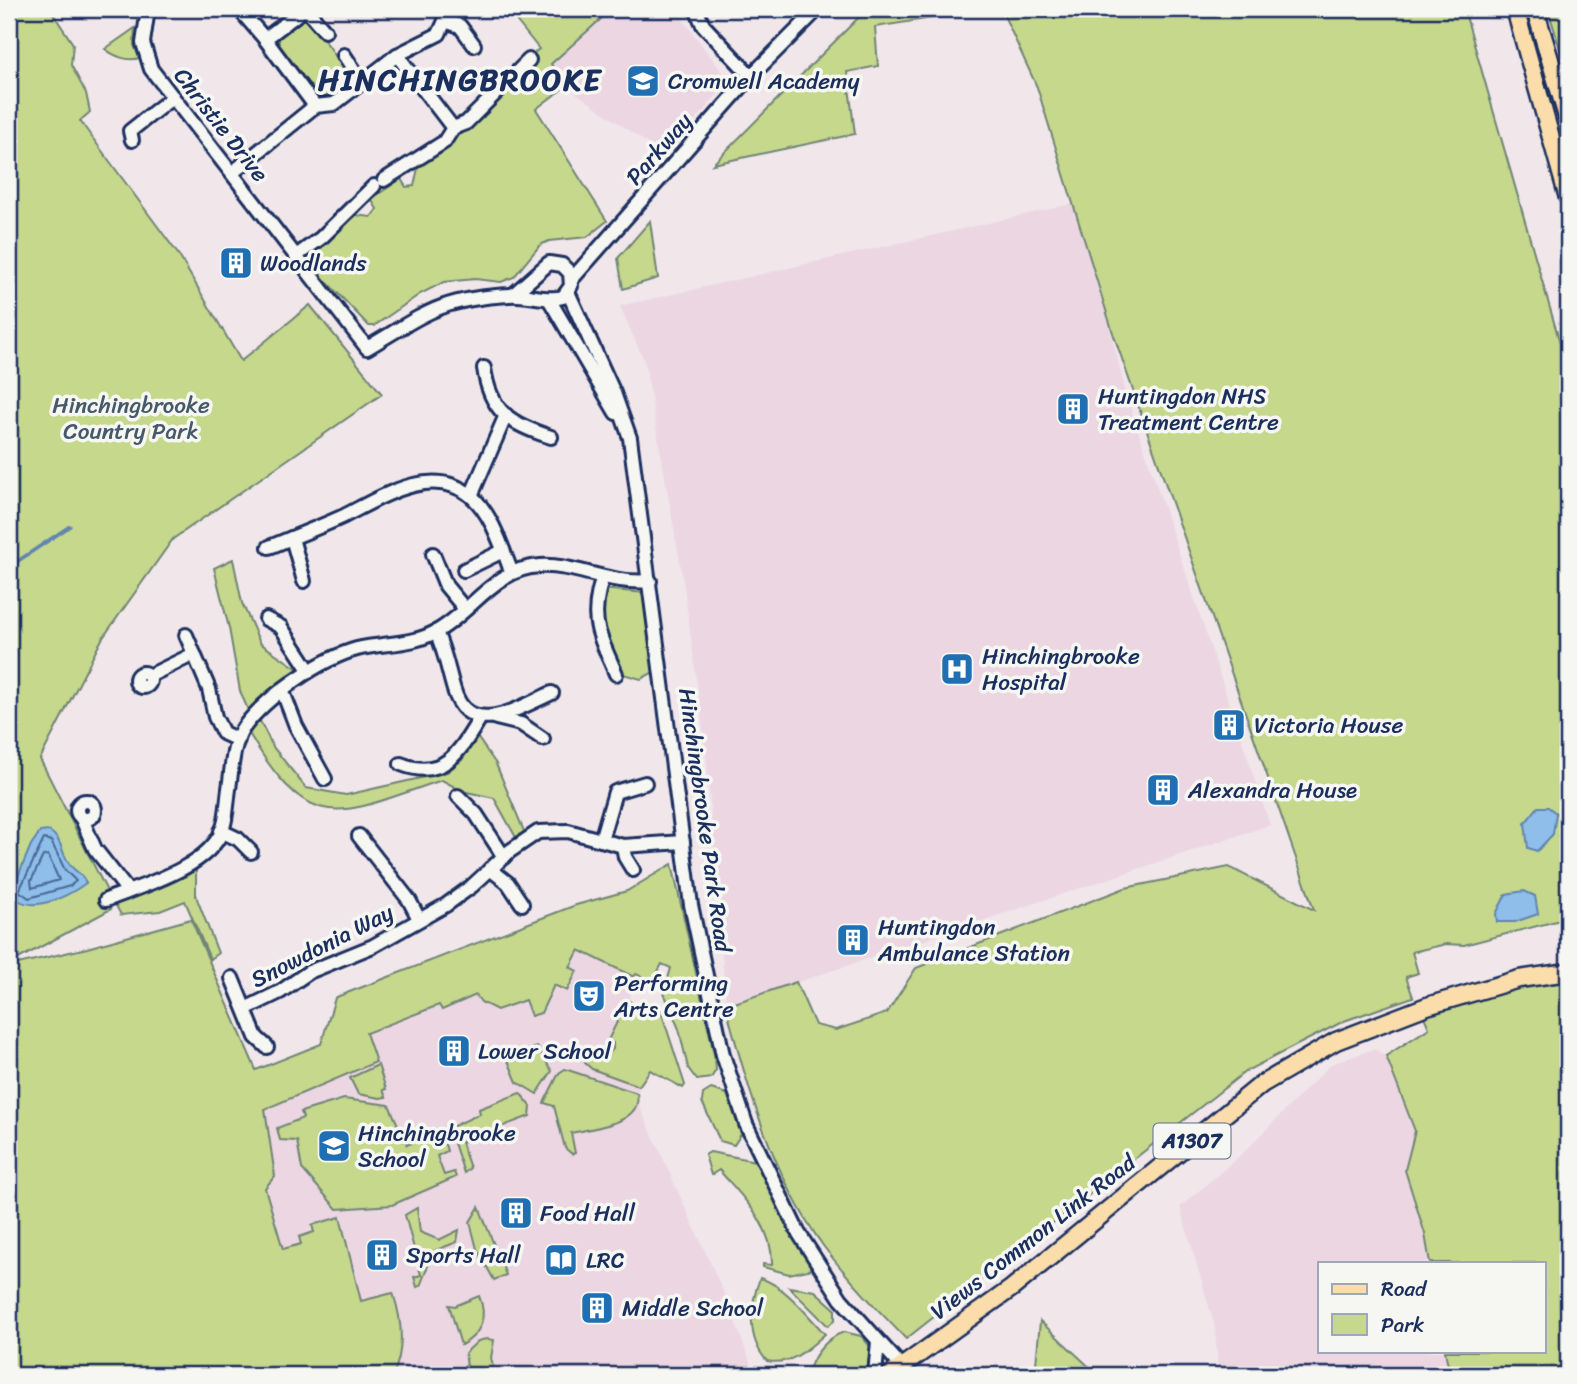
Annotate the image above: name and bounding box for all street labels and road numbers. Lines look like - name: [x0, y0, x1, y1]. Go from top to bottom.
- street label: Christie Drive: [163, 58, 279, 192]
- street label: Parkway: [615, 103, 703, 195]
- street label: Hinchingbrooke Park Road: [666, 685, 744, 956]
- street label: Snowdonia Way: [243, 892, 401, 1000]
- road number: A1307: [1154, 1124, 1230, 1158]
- street label: Views Common Link Road: [921, 1142, 1146, 1331]

